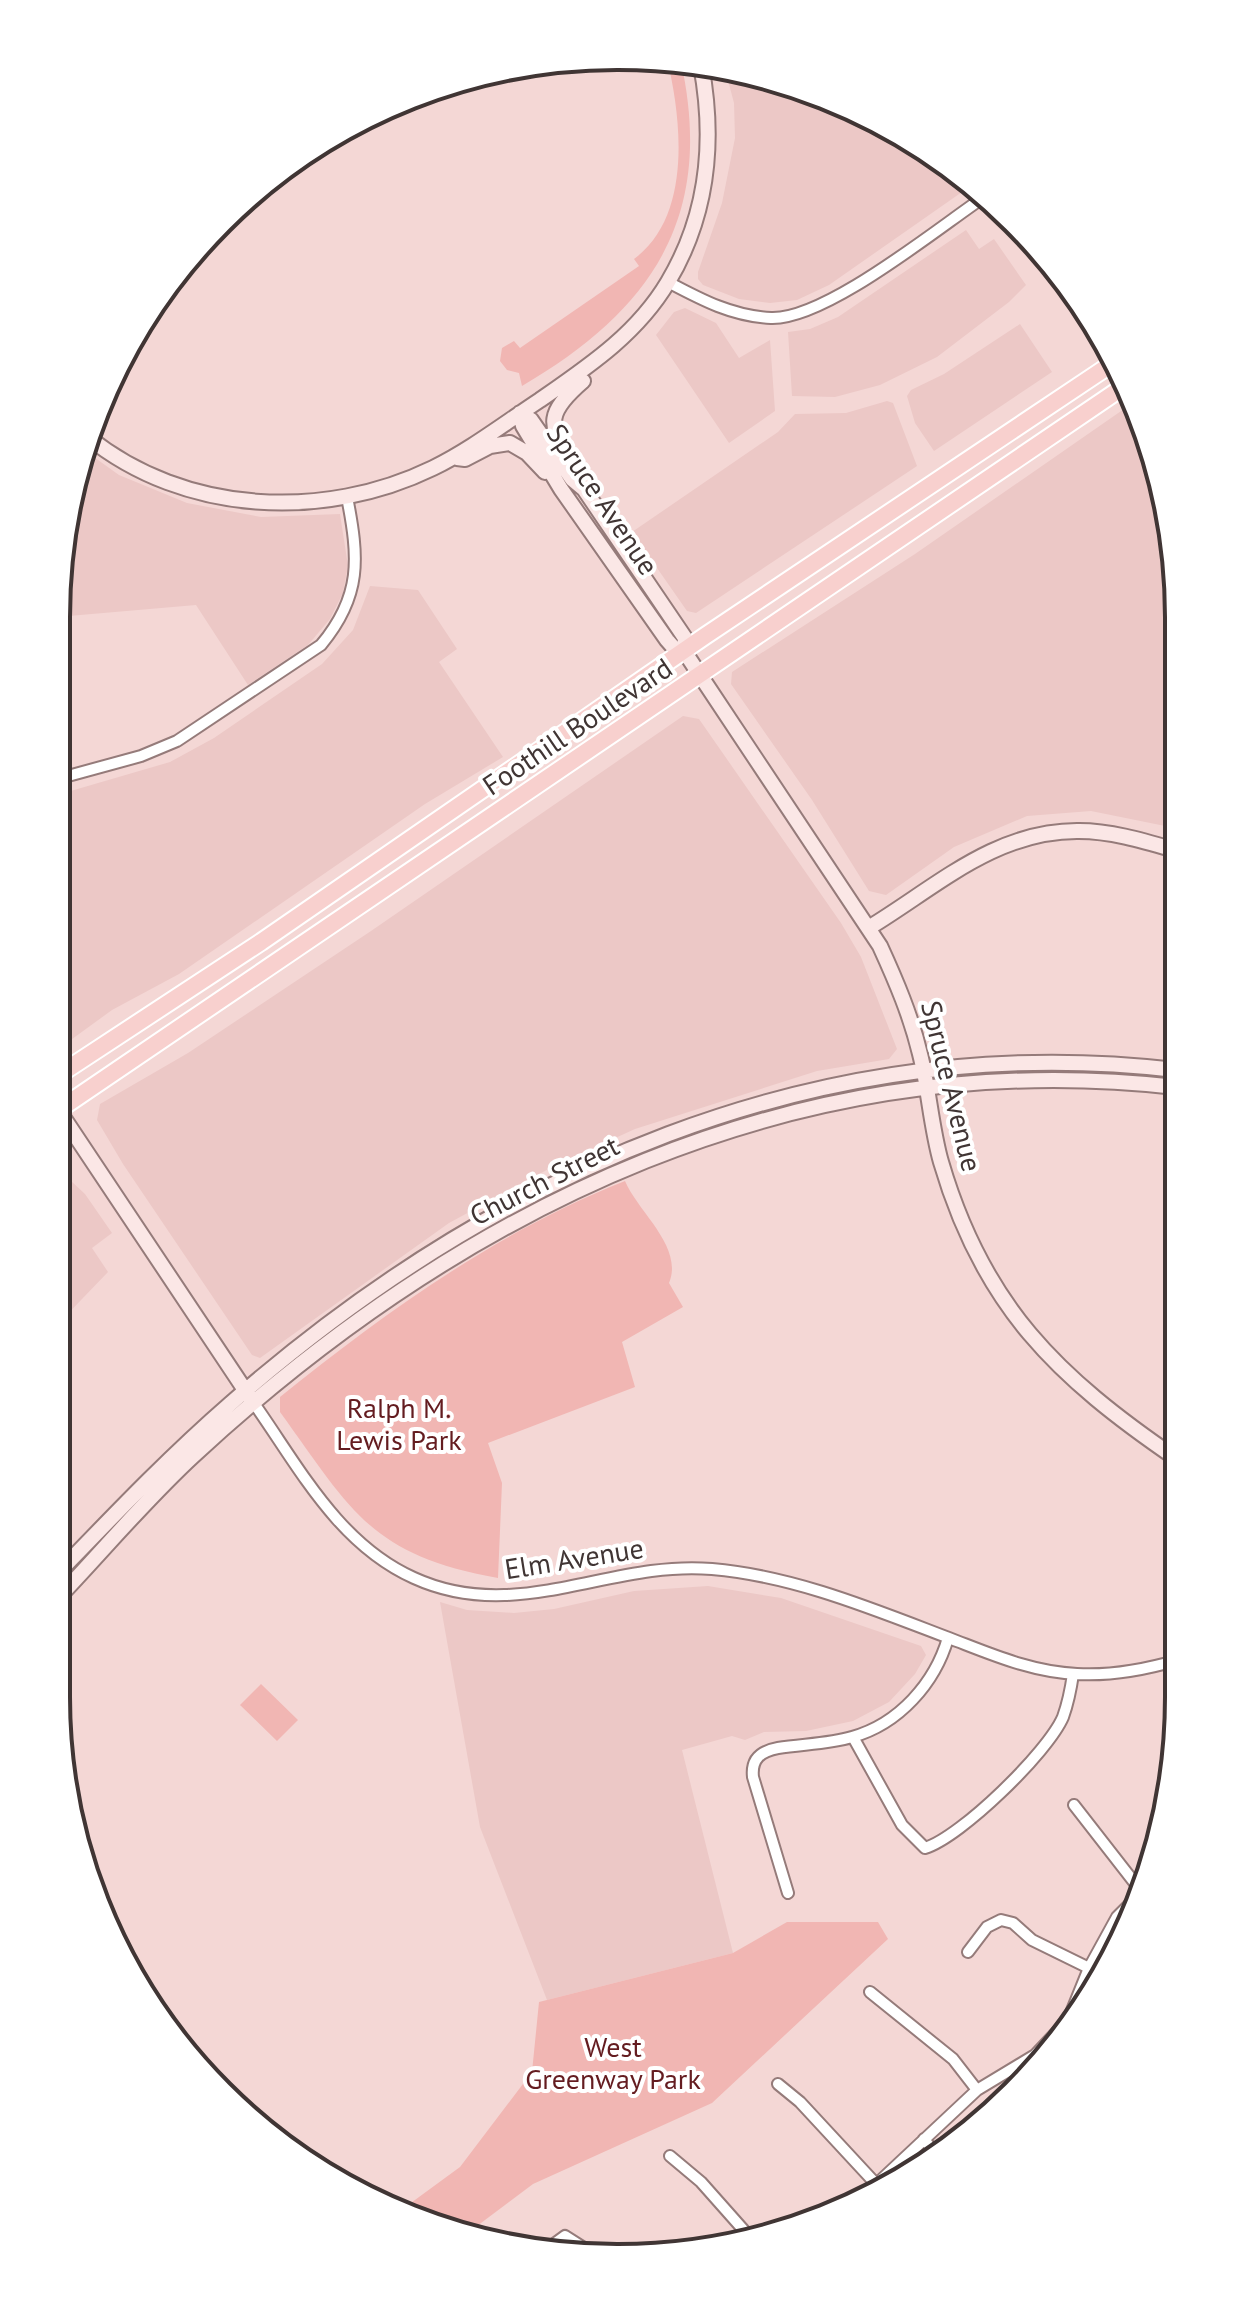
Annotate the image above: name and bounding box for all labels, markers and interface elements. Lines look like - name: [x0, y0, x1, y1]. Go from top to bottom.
- street label: Spruce Avenue: [539, 416, 667, 582]
- street label: Foothill Boulevard: [475, 649, 679, 803]
- street label: Spruce Avenue: [913, 997, 991, 1175]
- street label: Church Street: [463, 1126, 625, 1233]
- park label: Ralph M. Lewis Park: [336, 1389, 462, 1458]
- street label: Elm Avenue: [502, 1529, 646, 1587]
- park label: West Greenway Park: [525, 2028, 701, 2097]

